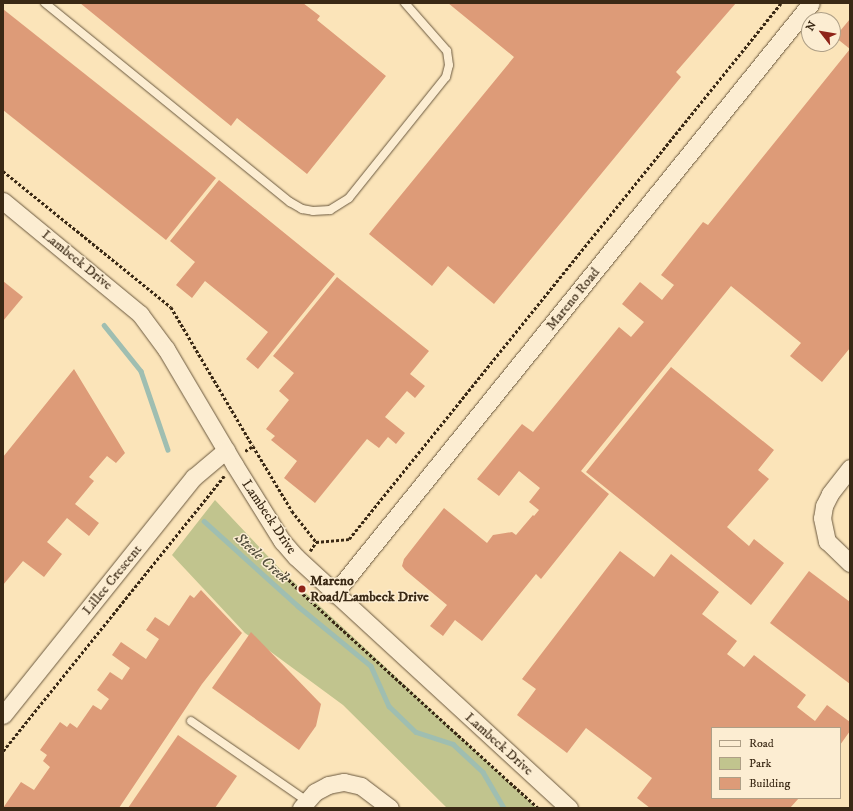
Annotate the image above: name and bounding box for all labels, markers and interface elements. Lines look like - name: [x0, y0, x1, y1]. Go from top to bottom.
- north arrow: [801, 12, 841, 52]
- text: N: [803, 19, 820, 34]
- street label: Lambeck Drive: [38, 226, 116, 294]
- street label: Mareno Road: [543, 264, 603, 334]
- street label: Lambeck Drive: [238, 477, 300, 557]
- water label: Steele Creek: [231, 529, 293, 587]
- street label: Lillee Crescent: [79, 542, 145, 618]
- place label: Mareno Road/Lambeck Drive: [310, 573, 429, 606]
- marker: Mareno Road/Lambeck Drive: [297, 584, 307, 594]
- street label: Lambeck Drive: [461, 709, 537, 779]
- legend: [711, 727, 841, 799]
- text: Road: [749, 736, 774, 751]
- text: Park: [749, 756, 771, 771]
- text: Building: [749, 776, 790, 791]

